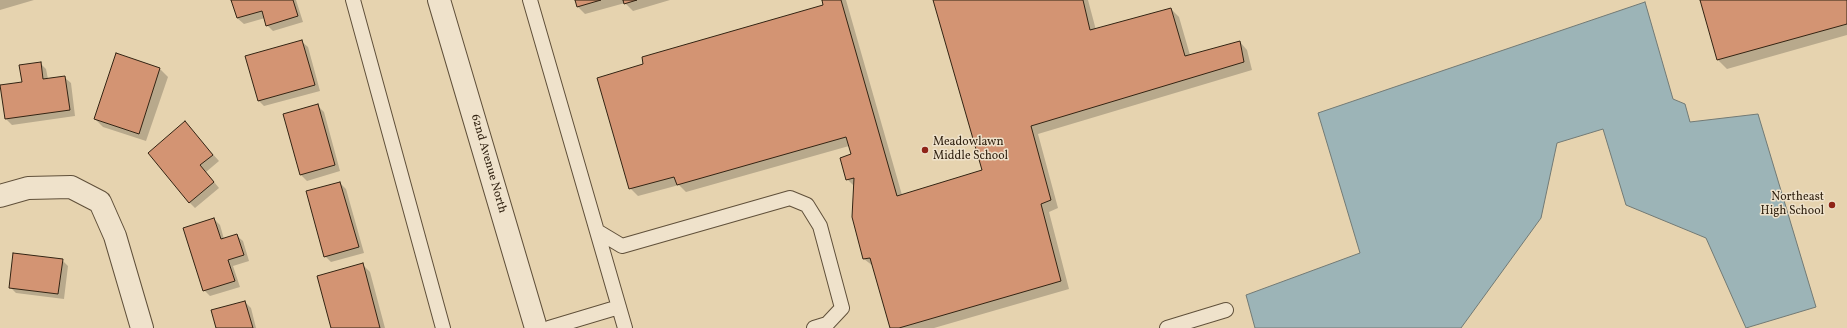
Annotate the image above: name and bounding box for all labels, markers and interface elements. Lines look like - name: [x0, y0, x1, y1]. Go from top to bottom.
- street label: 62nd Avenue North: [467, 113, 509, 215]
- place label: Meadowlawn Middle School: [933, 136, 1008, 164]
- marker: Meadowlawn Middle School: [920, 145, 930, 155]
- place label: Northeast High School: [1761, 191, 1824, 219]
- marker: Northeast High School: [1827, 200, 1837, 210]

